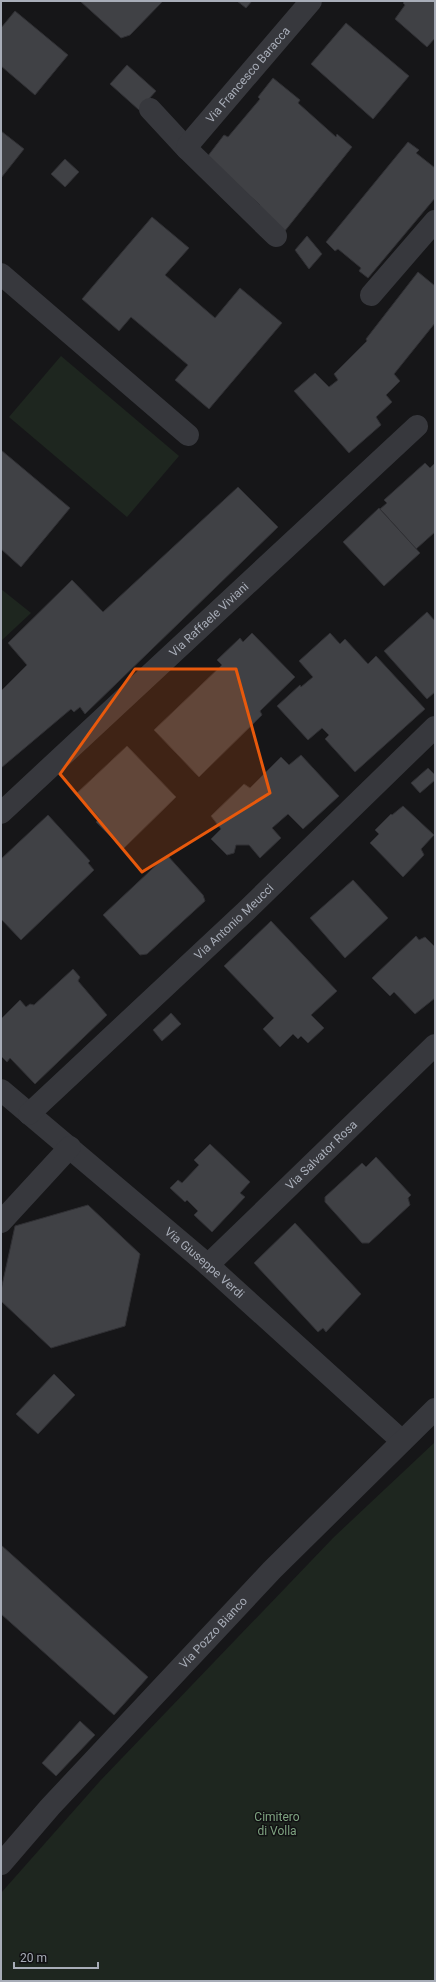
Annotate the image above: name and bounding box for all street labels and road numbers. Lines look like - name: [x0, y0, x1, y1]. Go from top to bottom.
- street label: Via Francesco Baracca: [203, 24, 293, 126]
- street label: Via Raffaele Viviani: [166, 579, 251, 660]
- street label: Via Antonio Meucci: [192, 881, 276, 963]
- street label: Via Salvator Rosa: [283, 1117, 360, 1193]
- street label: Via Giuseppe Verdi: [162, 1225, 247, 1301]
- street label: Via Pozzo Bianco: [176, 1594, 250, 1671]

